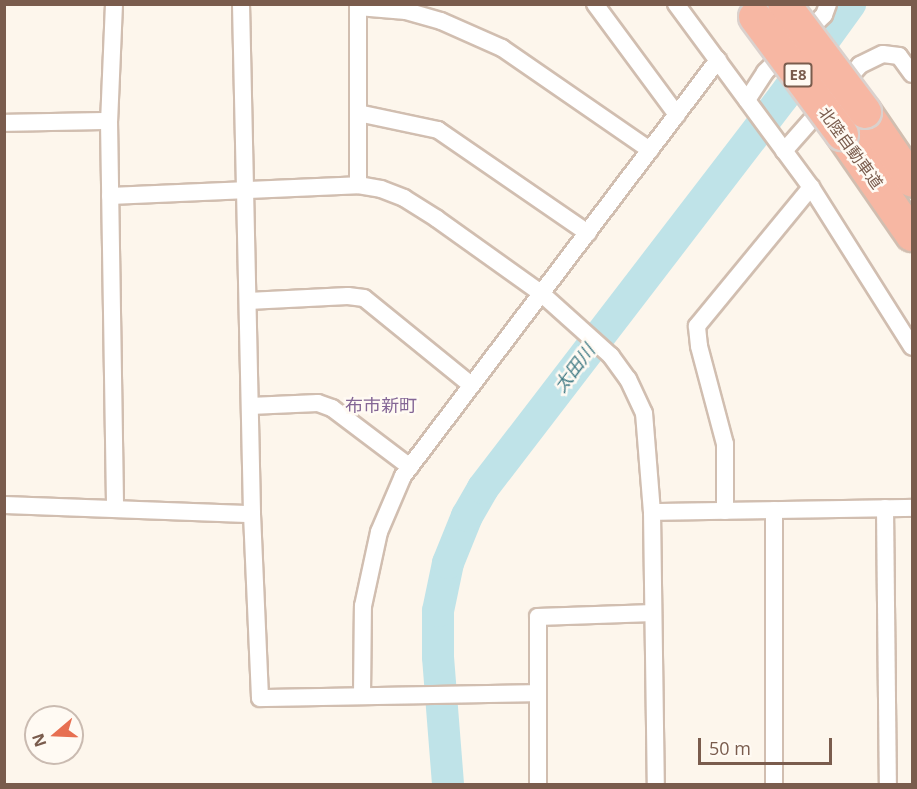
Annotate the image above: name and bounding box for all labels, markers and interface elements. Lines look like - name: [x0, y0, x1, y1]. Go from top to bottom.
- road number: E8: [783, 63, 813, 87]
- street label: 北陸自動車道: [815, 104, 887, 192]
- water label: 太田川: [549, 340, 599, 396]
- district label: 布市新町: [345, 394, 417, 416]
- north arrow: [24, 705, 84, 765]
- scale bar: [701, 726, 834, 764]
- text: N: [26, 730, 51, 750]
- text: 50 m: [709, 736, 751, 760]

